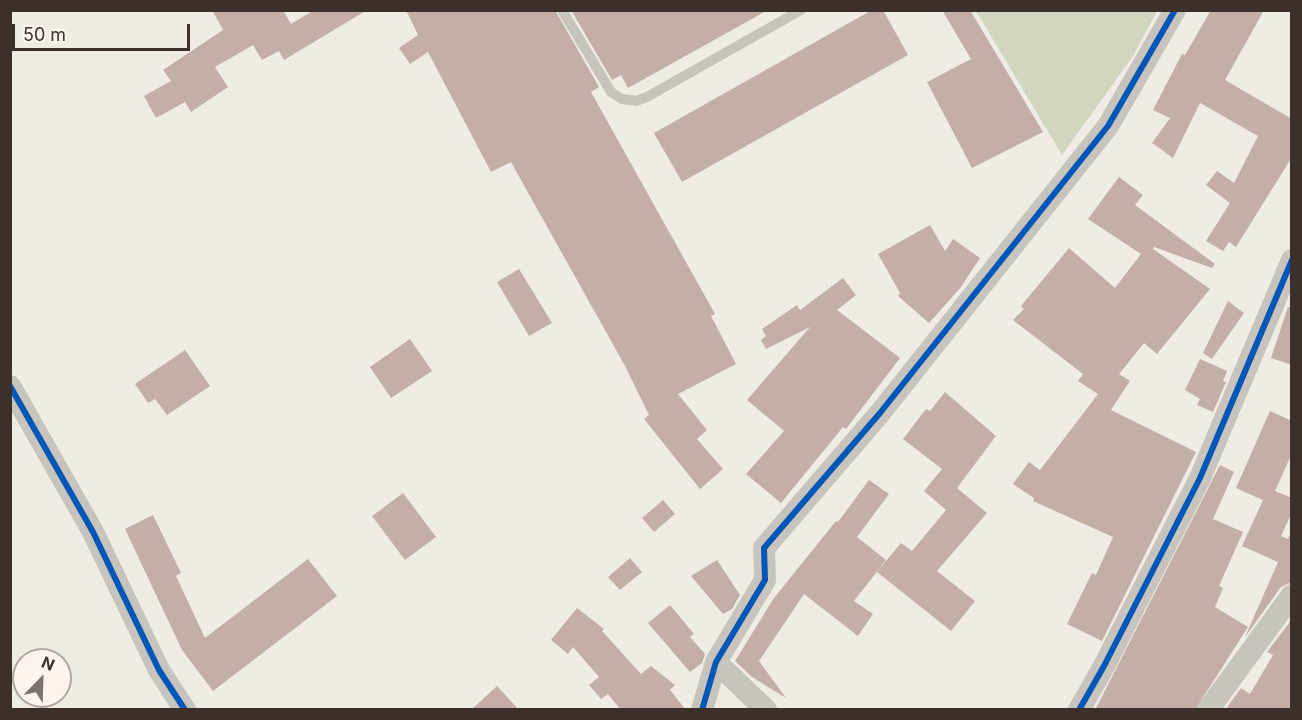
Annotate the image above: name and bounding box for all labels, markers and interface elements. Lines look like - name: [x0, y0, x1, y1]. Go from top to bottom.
- scale bar: [15, 12, 194, 50]
- text: 50 m: [23, 24, 66, 45]
- north arrow: [12, 648, 72, 708]
- text: N: [39, 652, 58, 675]

